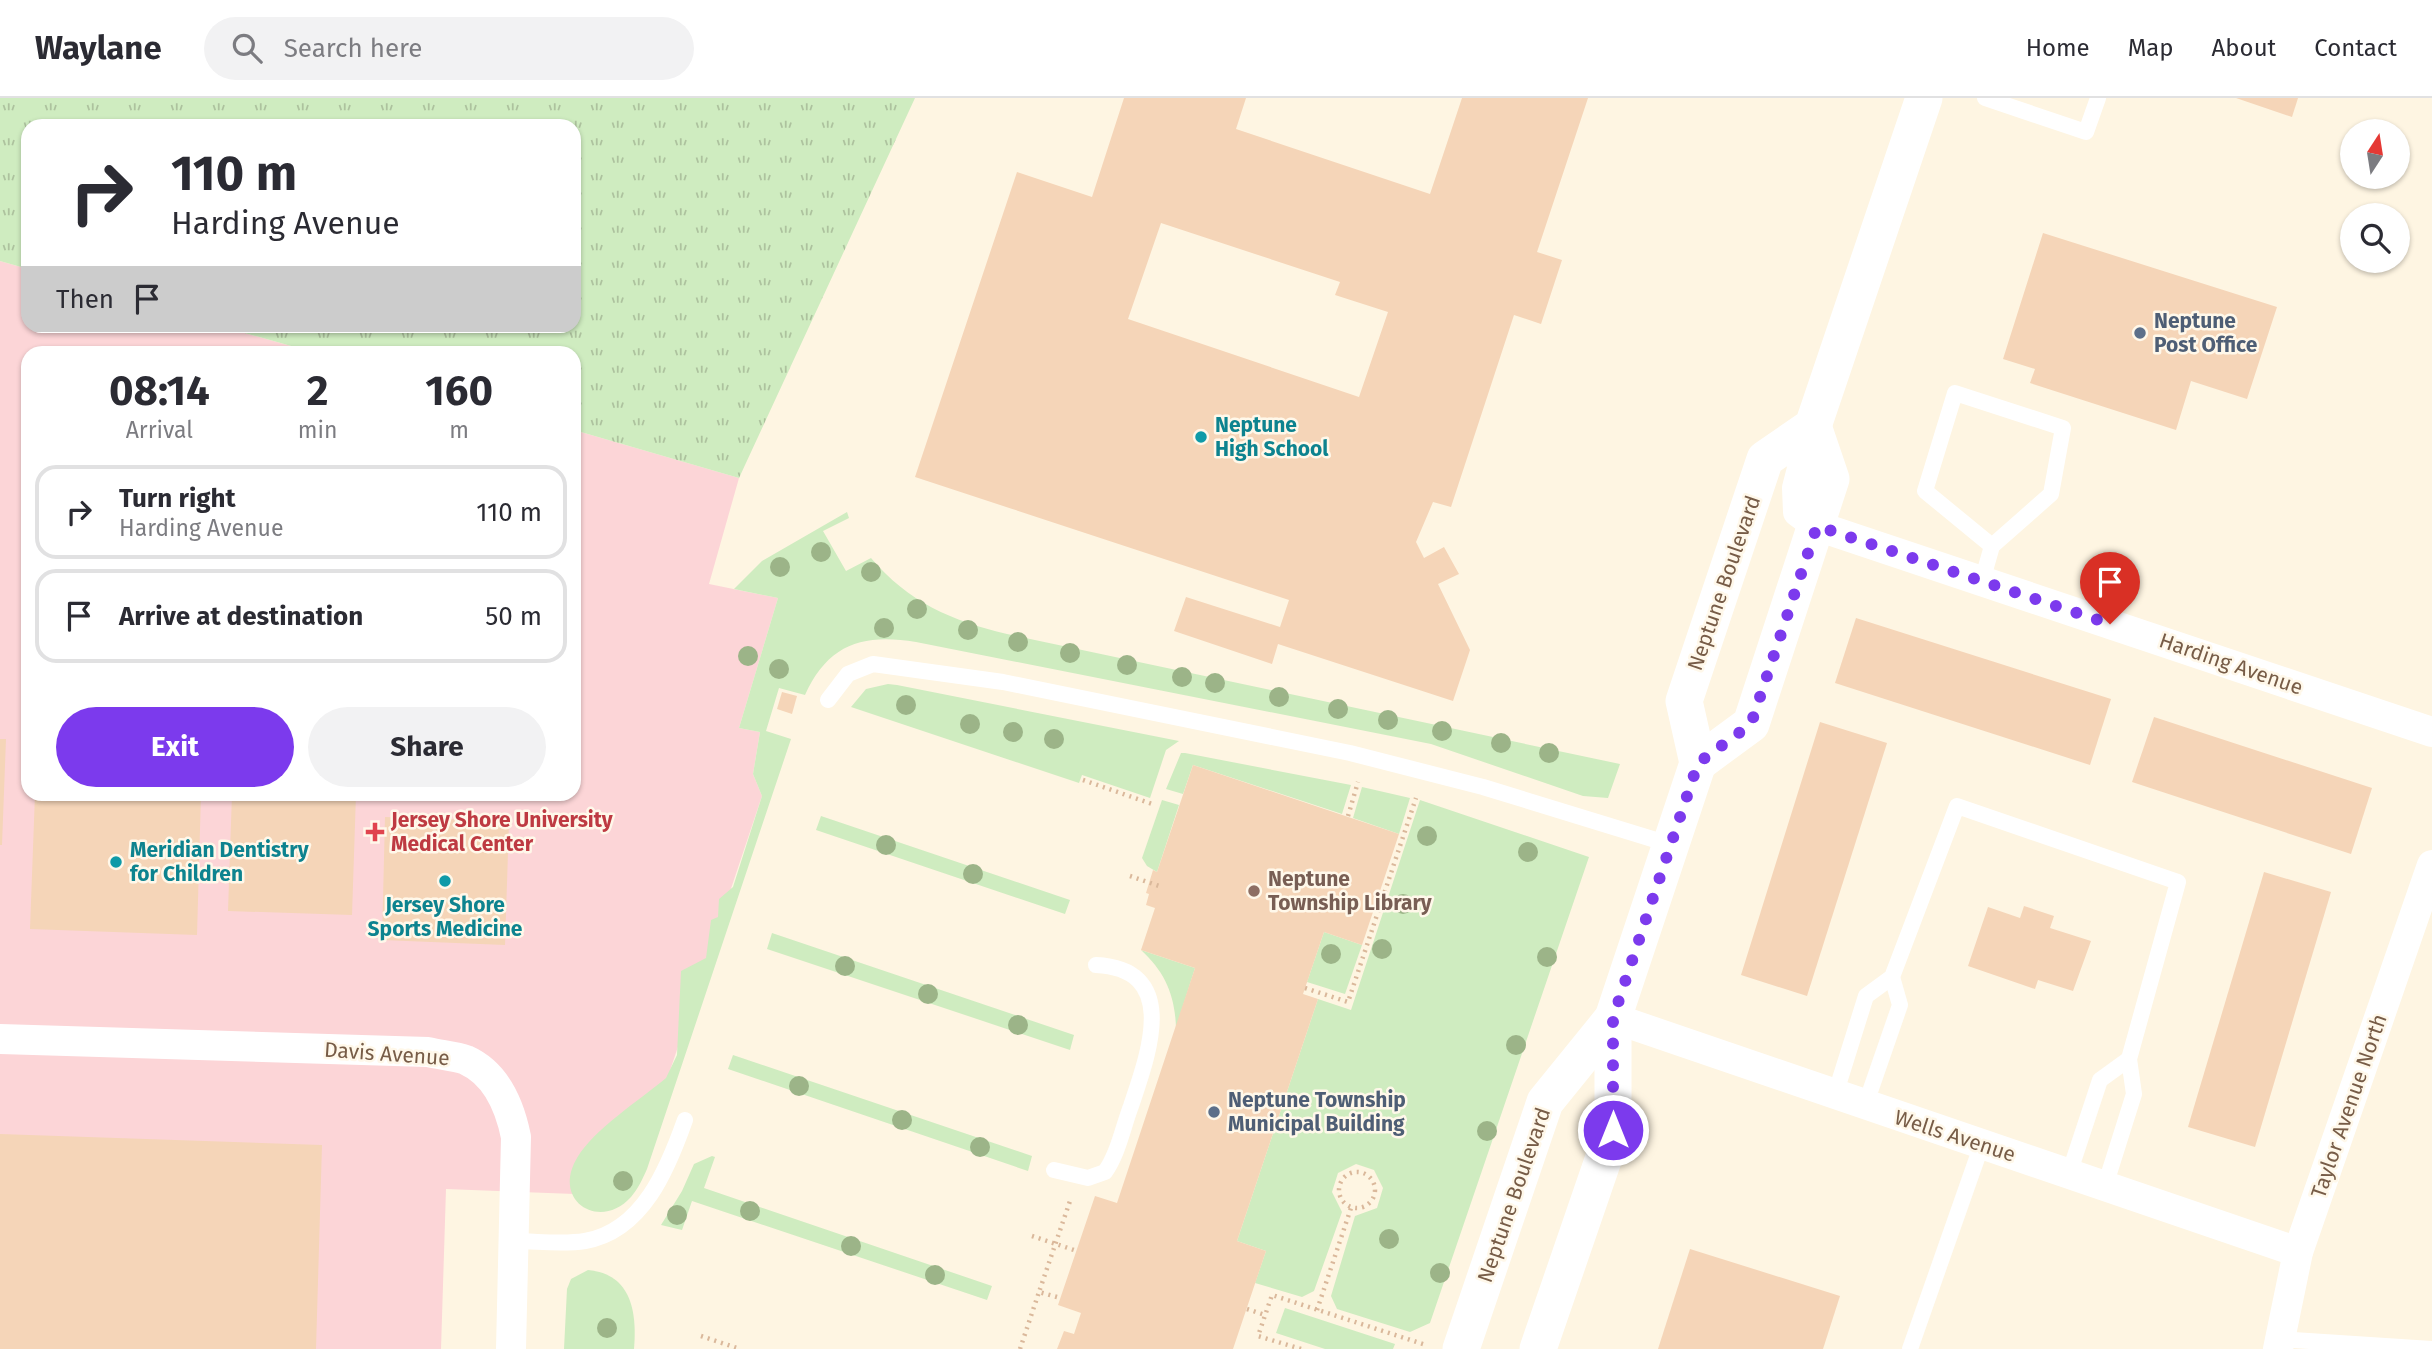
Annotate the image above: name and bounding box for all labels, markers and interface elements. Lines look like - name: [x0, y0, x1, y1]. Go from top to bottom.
- search box: [204, 17, 694, 80]
- text: Waylane: [35, 28, 162, 68]
- icon: search: [228, 29, 266, 67]
- text: Search here: [284, 33, 423, 64]
- text: Home: [2026, 34, 2090, 62]
- text: Map: [2128, 34, 2174, 62]
- text: About: [2212, 34, 2276, 62]
- text: Contact: [2314, 34, 2397, 62]
- north arrow: [2340, 119, 2410, 189]
- map controls: [2340, 119, 2410, 273]
- text: 110 m: [171, 144, 297, 203]
- icon: right: [56, 147, 147, 238]
- button: search: [2340, 203, 2410, 273]
- text: Harding Avenue: [171, 204, 400, 242]
- icon: arrive: [128, 280, 166, 318]
- text: Then: [56, 284, 114, 315]
- place label: Neptune Post Office: [2154, 308, 2258, 358]
- marker: Neptune Post Office: [2132, 325, 2148, 341]
- text: 08:14: [109, 366, 210, 416]
- text: 2: [307, 366, 328, 416]
- text: 160: [425, 366, 493, 416]
- place label: Neptune High School: [1215, 412, 1329, 462]
- text: Arrival: [126, 416, 193, 444]
- text: min: [298, 416, 337, 444]
- text: m: [449, 416, 469, 444]
- marker: Neptune High School: [1193, 429, 1209, 445]
- text: Turn right: [119, 483, 236, 514]
- street label: Neptune Boulevard: [1682, 492, 1766, 674]
- icon: right: [60, 493, 98, 531]
- text: 110 m: [476, 497, 542, 528]
- text: Harding Avenue: [119, 514, 283, 542]
- pin: [2080, 552, 2140, 624]
- icon: arrive: [2091, 563, 2129, 601]
- icon: arrive: [60, 597, 98, 635]
- text: Arrive at destination: [119, 601, 363, 632]
- text: 50 m: [485, 601, 542, 632]
- street label: Harding Avenue: [2156, 627, 2306, 701]
- button: Exit: [56, 707, 294, 787]
- button: Share: [308, 707, 546, 787]
- place label: Jersey Shore University Medical Center: [390, 807, 613, 857]
- marker: Jersey Shore University Medical Center: [365, 822, 385, 842]
- place label: Meridian Dentistry for Children: [130, 837, 309, 887]
- marker: Meridian Dentistry for Children: [108, 854, 124, 870]
- place label: Neptune Township Library: [1268, 866, 1432, 916]
- marker: Jersey Shore Sports Medicine: [437, 873, 453, 889]
- marker: Neptune Township Library: [1246, 883, 1262, 899]
- place label: Jersey Shore Sports Medicine: [368, 892, 523, 942]
- street label: Taylor Avenue North: [2305, 1010, 2393, 1202]
- street label: Davis Avenue: [323, 1037, 451, 1071]
- place label: Neptune Township Municipal Building: [1228, 1087, 1406, 1137]
- position arrow: [1576, 1093, 1650, 1167]
- marker: Neptune Township Municipal Building: [1206, 1104, 1222, 1120]
- street label: Neptune Boulevard: [1472, 1104, 1556, 1286]
- street label: Wells Avenue: [1891, 1104, 2019, 1168]

